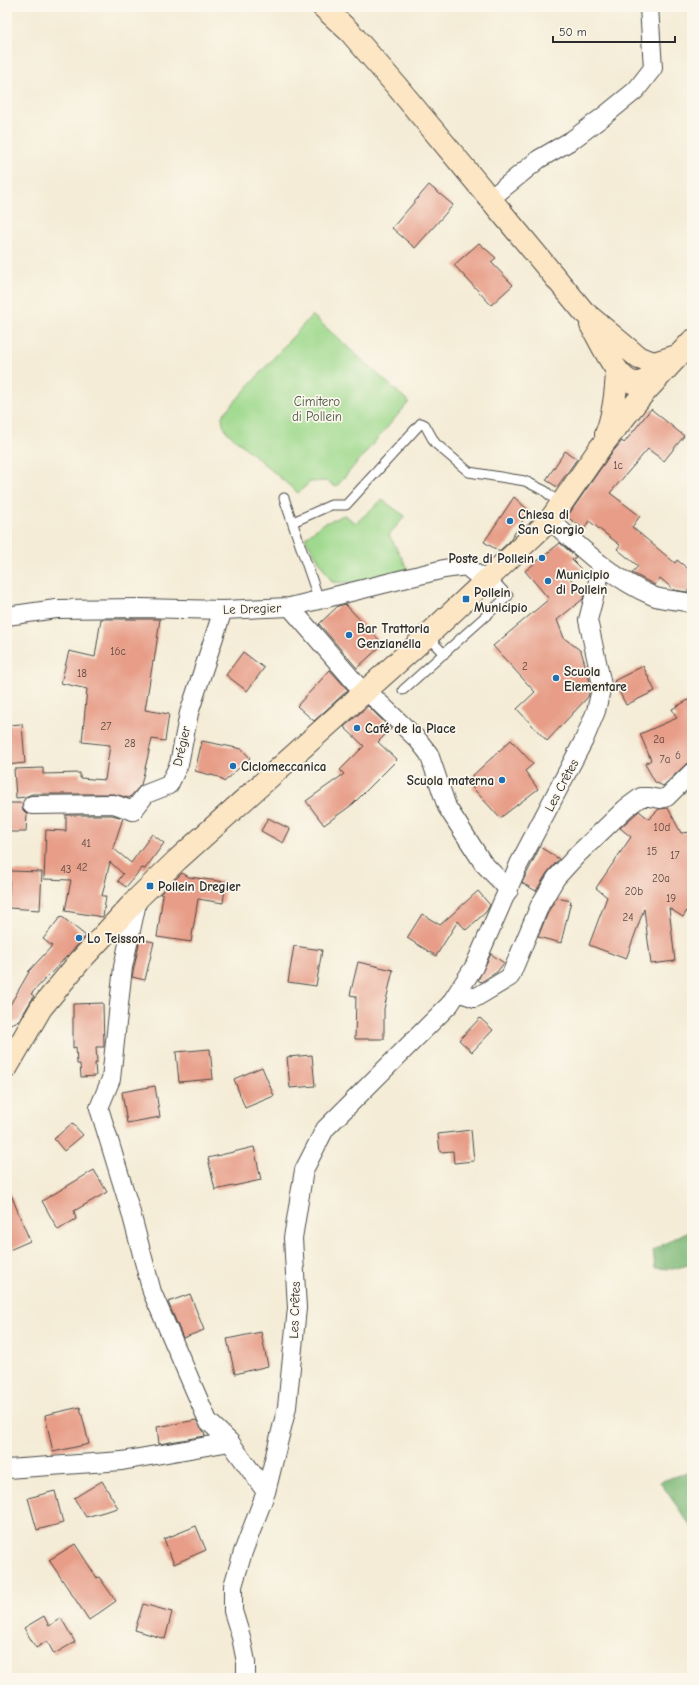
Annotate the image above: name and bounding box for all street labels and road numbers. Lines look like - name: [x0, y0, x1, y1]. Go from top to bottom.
- street label: Le Dregier: [223, 600, 282, 617]
- street label: Drégier: [170, 724, 194, 768]
- street label: Les Crêtes: [541, 757, 581, 814]
- street label: Les Crêtes: [286, 1281, 303, 1339]

